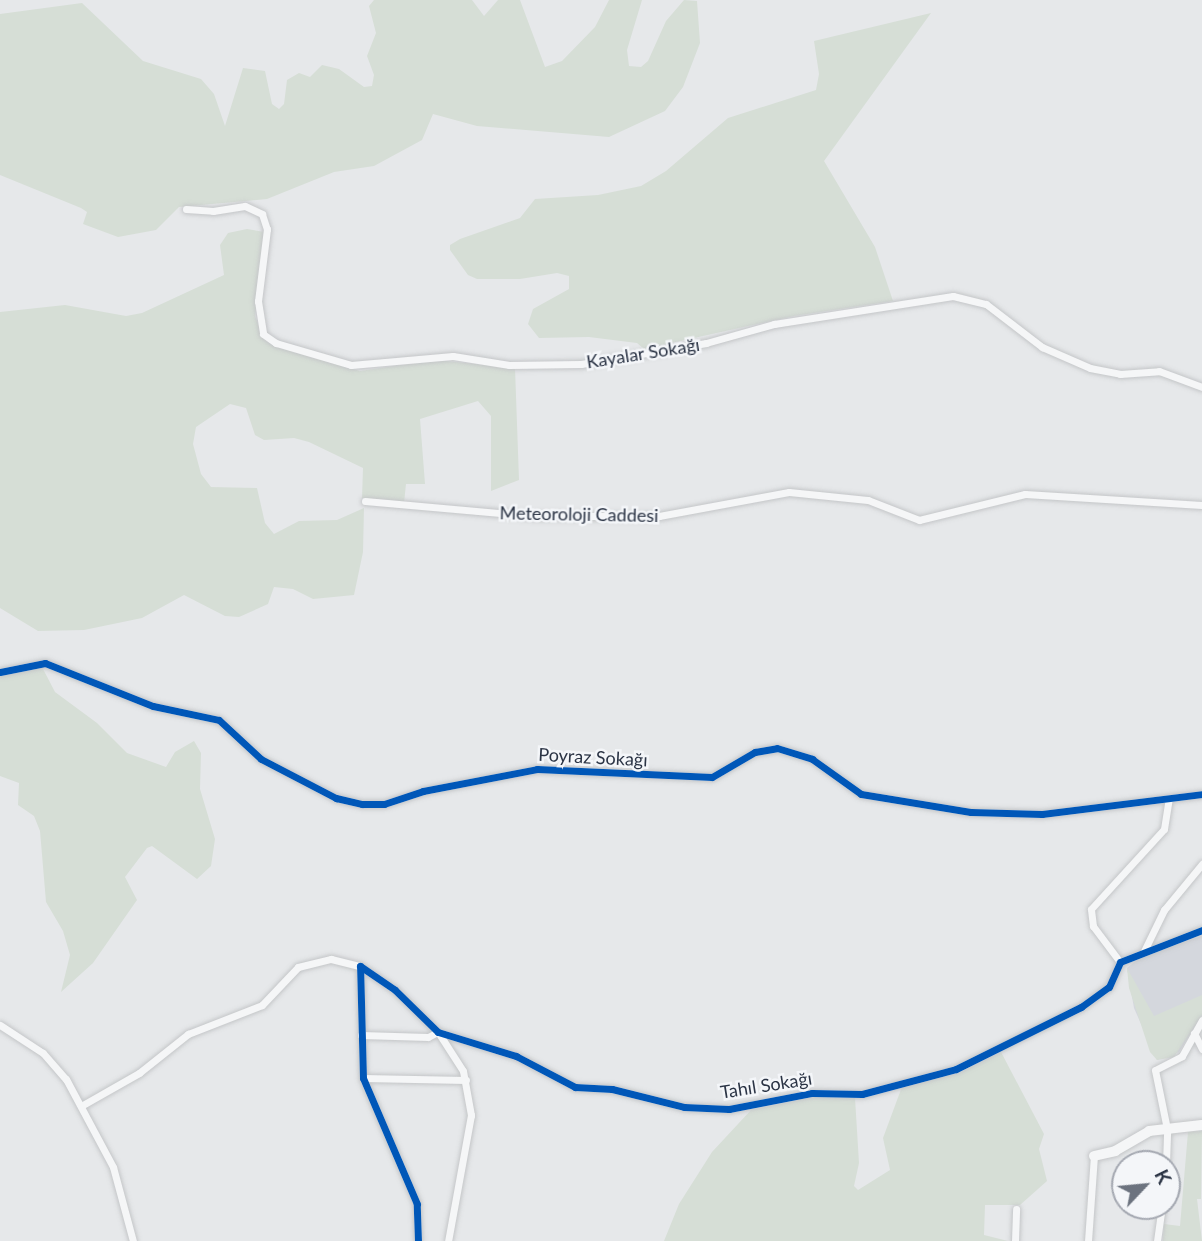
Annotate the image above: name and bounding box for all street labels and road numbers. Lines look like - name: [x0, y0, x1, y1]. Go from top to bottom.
- street label: Kayalar Sokağı: [585, 333, 701, 373]
- street label: Meteoroloji Caddesi: [499, 502, 659, 526]
- street label: Poyraz Sokağı: [538, 743, 648, 771]
- street label: Tahıl Sokağı: [719, 1067, 813, 1103]

